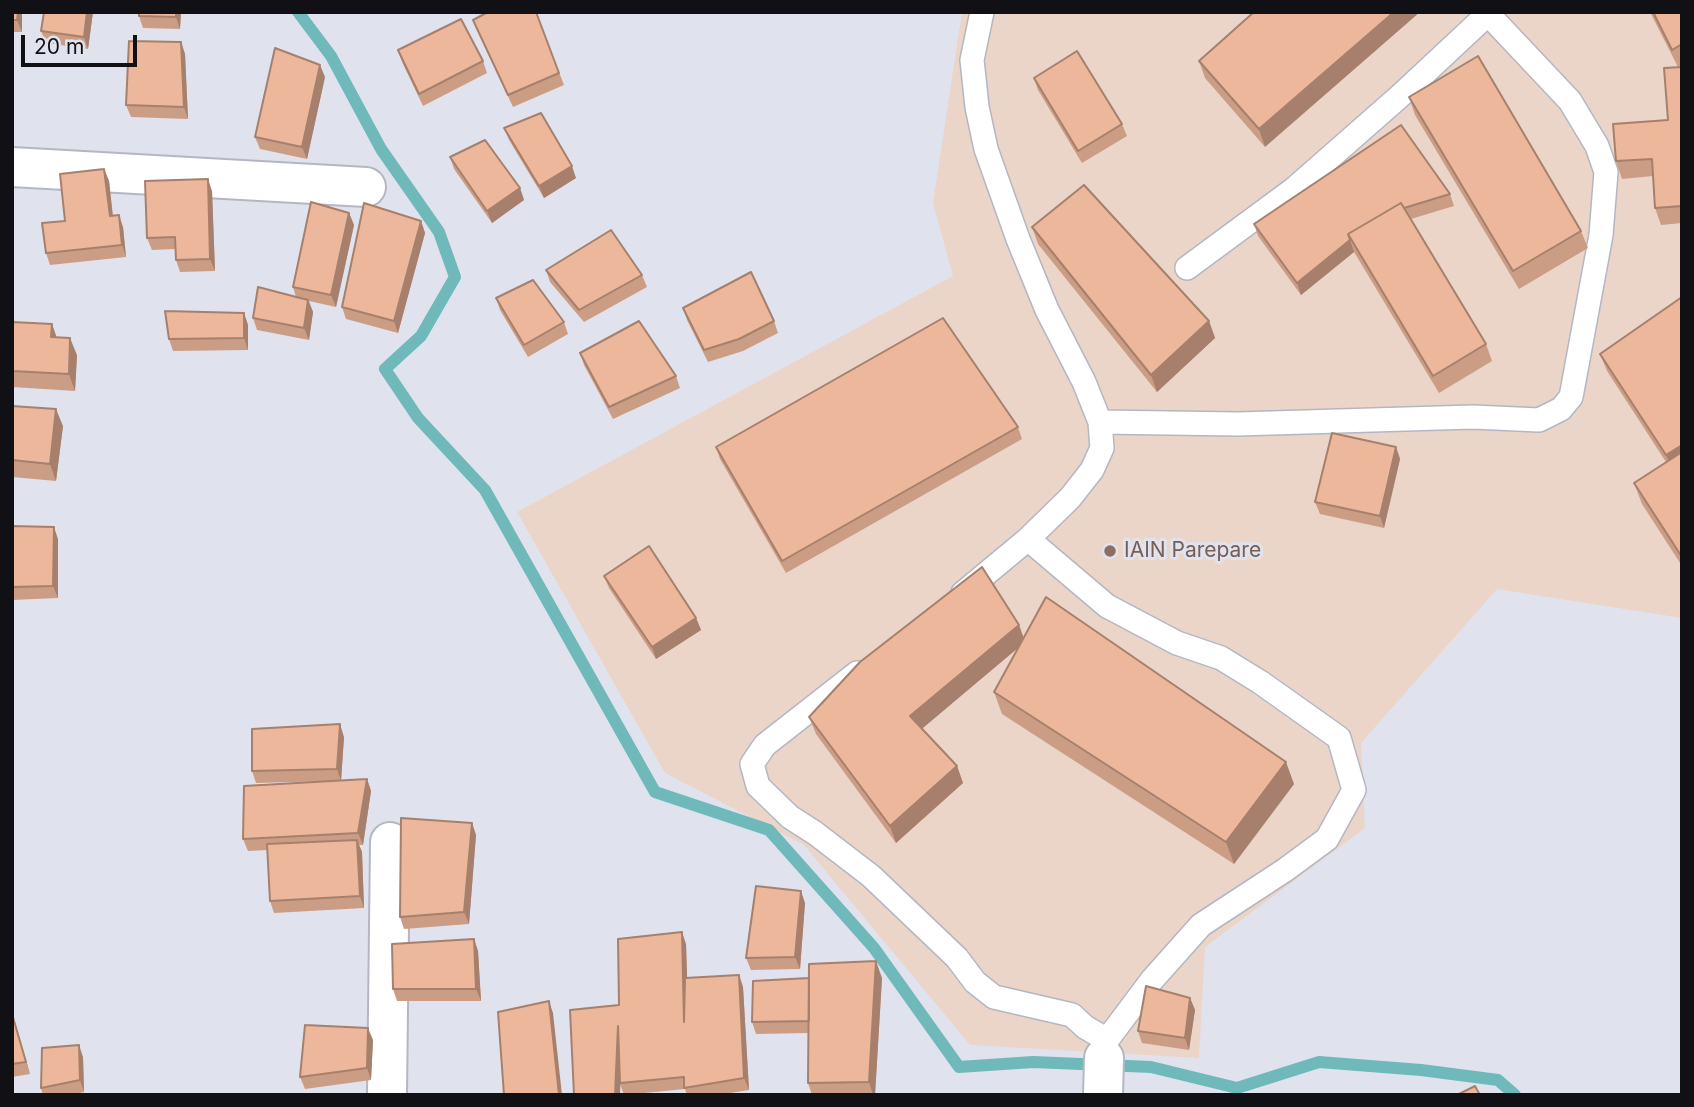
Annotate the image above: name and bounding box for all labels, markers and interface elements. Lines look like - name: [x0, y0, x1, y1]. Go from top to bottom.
- scale bar: [24, 21, 140, 65]
- text: 20 m: [34, 34, 84, 59]
- place label: IAIN Parepare: [1124, 538, 1261, 564]
- marker: IAIN Parepare: [1102, 543, 1118, 559]

